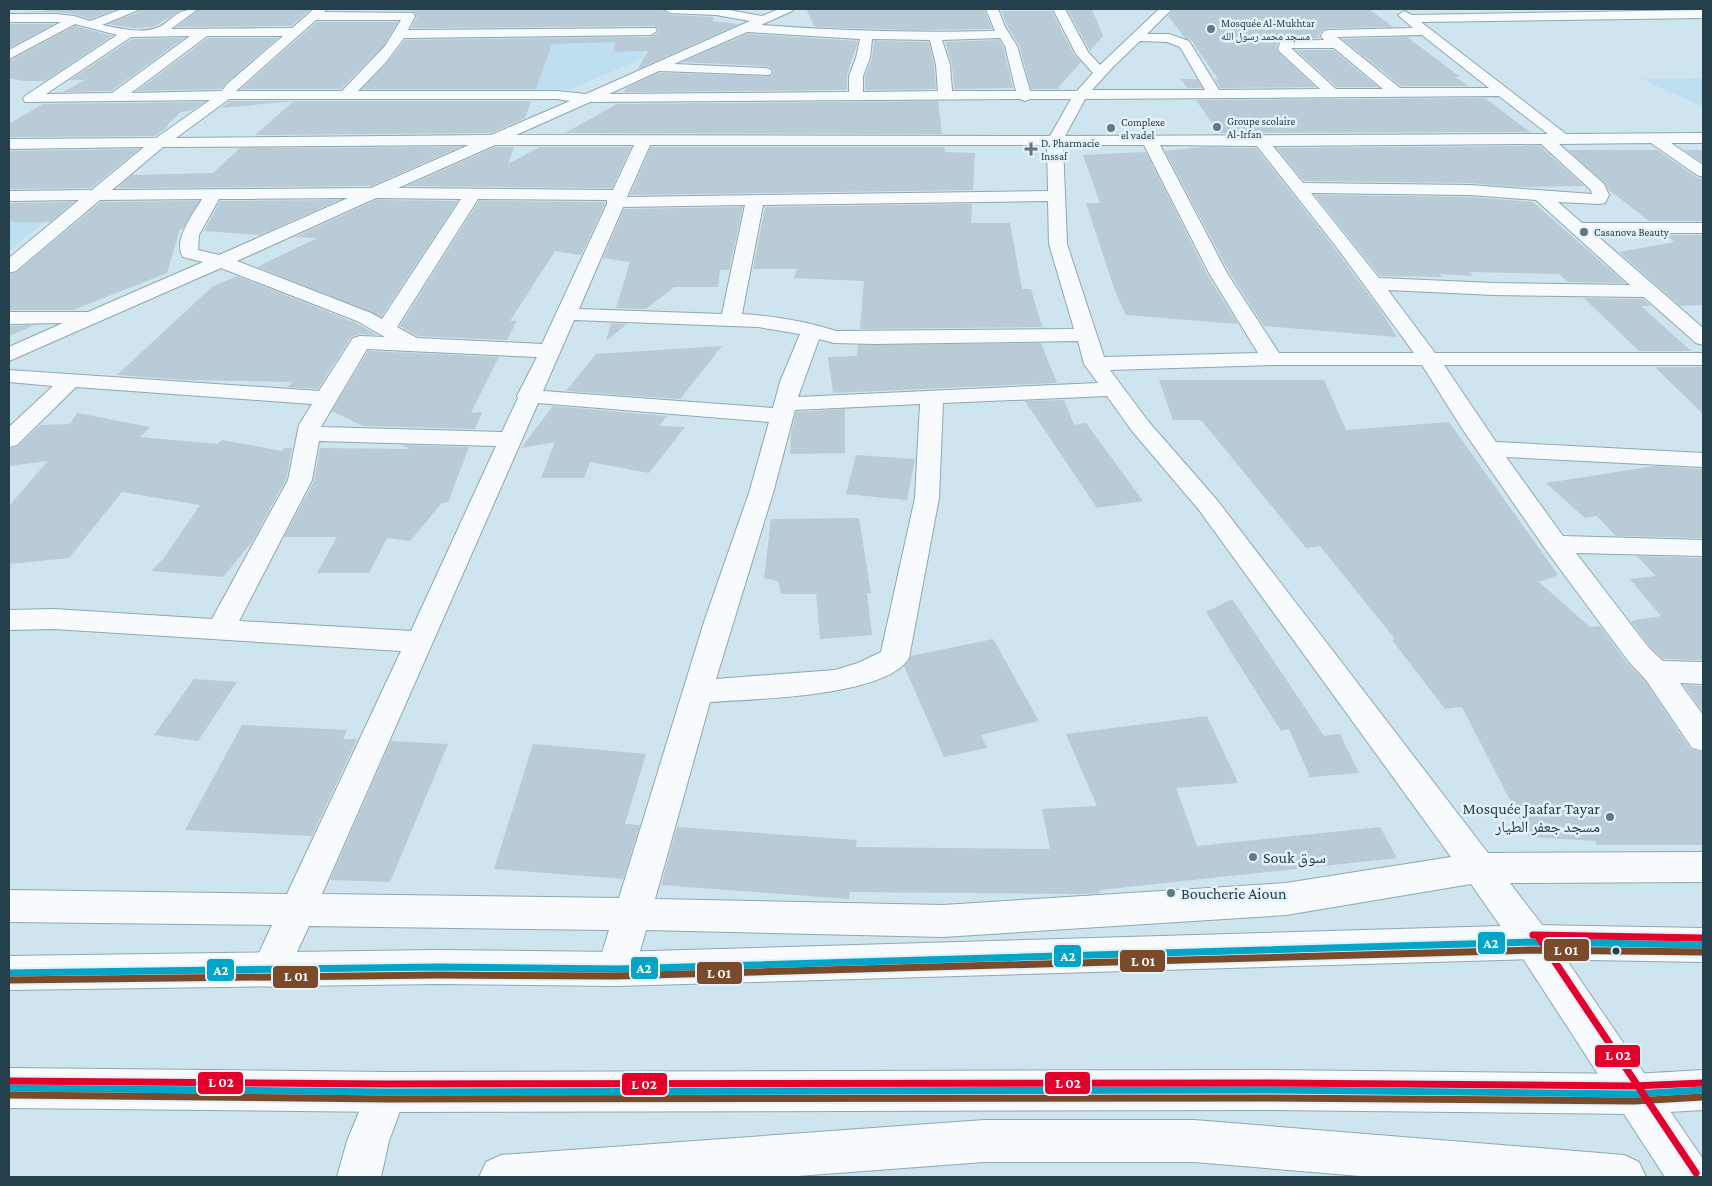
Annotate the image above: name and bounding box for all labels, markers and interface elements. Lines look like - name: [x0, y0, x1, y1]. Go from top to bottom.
- place label: Mosquée Al-Mukhtar مسجد محمد رسول الله: [1221, 17, 1315, 43]
- marker: Mosquée Al-Mukhtar مسجد محمد رسول الله: [1205, 23, 1217, 35]
- place label: Groupe scolaire Al-Irfan: [1227, 115, 1295, 140]
- place label: Complexe el vadel: [1121, 116, 1165, 141]
- marker: Groupe scolaire Al-Irfan: [1211, 121, 1223, 133]
- marker: Complexe el vadel: [1105, 122, 1117, 134]
- place label: D. Pharmacie Inssaf: [1041, 137, 1099, 162]
- marker: D. Pharmacie Inssaf: [1025, 143, 1037, 155]
- marker: Casanova Beauty: [1578, 226, 1590, 238]
- place label: Casanova Beauty: [1594, 226, 1670, 239]
- place label: Mosquée Jaafar Tayar مسجد جعفر الطيار: [1463, 800, 1600, 836]
- marker: Mosquée Jaafar Tayar مسجد جعفر الطيار: [1604, 811, 1616, 823]
- place label: Souk سوق: [1263, 849, 1326, 868]
- marker: Souk سوق: [1247, 851, 1259, 863]
- place label: Boucherie Aioun: [1181, 885, 1287, 902]
- marker: Boucherie Aioun: [1165, 887, 1177, 899]
- line badge: A2: [1477, 931, 1506, 955]
- text: A2: [1482, 935, 1499, 951]
- line badge: L 01: [1543, 938, 1590, 962]
- text: L 01: [1554, 942, 1578, 958]
- line badge: A2: [1053, 944, 1082, 968]
- unlabelled marker: [1611, 946, 1621, 956]
- text: A2: [1059, 948, 1076, 964]
- line badge: L 01: [1119, 949, 1166, 973]
- text: L 01: [1131, 953, 1155, 969]
- line badge: A2: [630, 956, 659, 980]
- line badge: A2: [206, 958, 235, 982]
- text: A2: [635, 960, 652, 976]
- line badge: L 01: [696, 961, 743, 985]
- text: A2: [212, 962, 229, 978]
- line badge: L 01: [272, 965, 319, 989]
- text: L 01: [707, 965, 731, 981]
- text: L 01: [284, 968, 308, 984]
- line badge: L 02: [1594, 1044, 1641, 1068]
- text: L 02: [1605, 1047, 1631, 1063]
- line badge: L 02: [197, 1071, 244, 1095]
- line badge: L 02: [1044, 1071, 1091, 1095]
- line badge: L 02: [621, 1072, 668, 1096]
- text: L 02: [208, 1074, 234, 1090]
- text: L 02: [1055, 1075, 1081, 1091]
- text: L 02: [631, 1076, 657, 1092]

